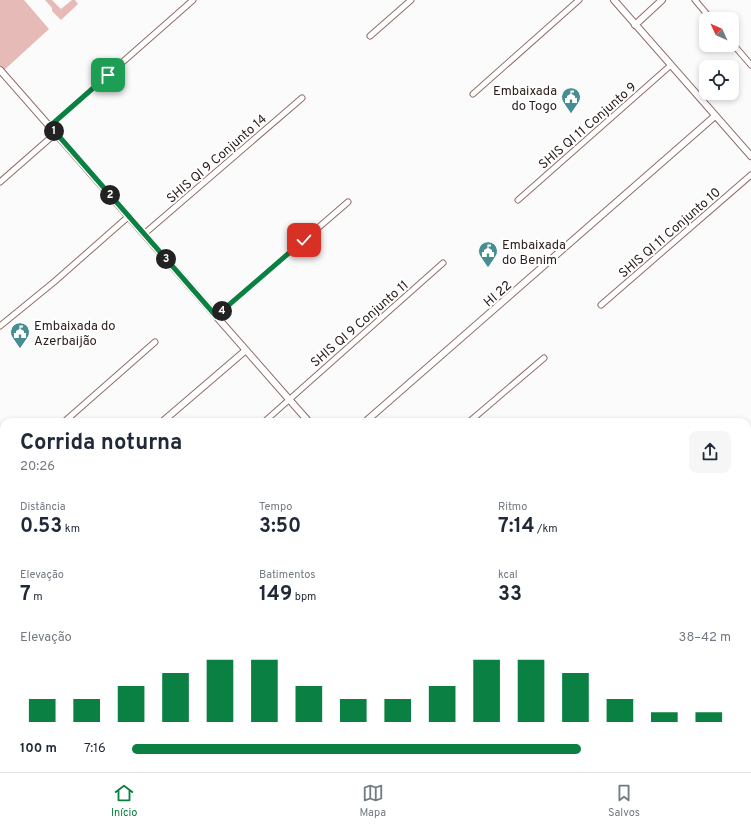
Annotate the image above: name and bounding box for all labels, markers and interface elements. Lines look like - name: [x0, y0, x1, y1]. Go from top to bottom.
- north arrow: [699, 12, 739, 52]
- map controls: [699, 12, 739, 100]
- pin: [91, 58, 125, 92]
- button: locate: [699, 60, 739, 100]
- icon: arrive: [97, 64, 119, 86]
- street label: SHIS QI 11 Conjunto 9: [536, 80, 640, 173]
- place label: Embaixada do Togo: [493, 84, 557, 115]
- public building icon: Embaixada do Togo: [560, 86, 582, 114]
- street label: SHIS QI 9 Conjunto 14: [164, 112, 271, 207]
- pin: 1: [44, 121, 64, 141]
- text: 1: [52, 124, 56, 138]
- pin: 2: [100, 185, 120, 205]
- street label: SHIS QI 11 Conjunto 10: [616, 185, 725, 282]
- text: 2: [107, 188, 113, 202]
- pin: [287, 223, 321, 257]
- icon: check: [293, 229, 315, 251]
- place label: Embaixada do Benim: [502, 238, 566, 269]
- public building icon: Embaixada do Benim: [477, 240, 499, 268]
- pin: 3: [156, 249, 176, 269]
- text: 3: [163, 252, 169, 266]
- street label: SHIS QI 9 Conjunto 11: [308, 278, 412, 371]
- street label: HI 22: [481, 278, 516, 311]
- pin: 4: [212, 301, 232, 321]
- text: 4: [218, 304, 226, 318]
- place label: Embaixada do Azerbaijão: [34, 319, 116, 350]
- public building icon: Embaixada do Azerbaijão: [9, 321, 31, 349]
- text: Corrida noturna: [20, 430, 182, 457]
- button: share: [689, 431, 731, 473]
- text: 20:26: [20, 459, 55, 475]
- text: Distância: [20, 500, 66, 514]
- text: Tempo: [259, 500, 292, 514]
- text: Ritmo: [498, 500, 527, 514]
- text: 0.53: [20, 514, 62, 540]
- text: 3:50: [259, 514, 301, 540]
- text: 7:14: [498, 514, 535, 540]
- text: km: [62, 522, 80, 536]
- text: /km: [535, 522, 558, 536]
- text: Elevação: [20, 568, 64, 582]
- text: Batimentos: [259, 568, 315, 582]
- text: kcal: [498, 568, 518, 582]
- text: 7: [20, 582, 31, 608]
- text: 149: [259, 582, 292, 608]
- text: 33: [498, 582, 522, 608]
- text: m: [31, 590, 43, 604]
- text: bpm: [292, 590, 316, 604]
- text: Elevação: [20, 630, 72, 646]
- text: 38–42 m: [679, 630, 731, 646]
- text: 100 m: [20, 741, 57, 757]
- text: 7:16: [84, 741, 106, 757]
- tab: Início: [111, 782, 138, 820]
- tab: Mapa: [359, 782, 386, 820]
- tab: Salvos: [608, 782, 640, 820]

